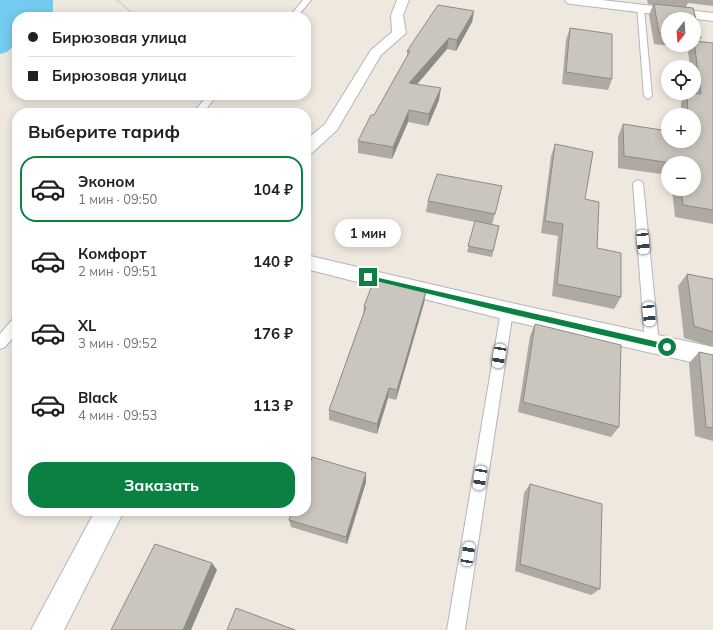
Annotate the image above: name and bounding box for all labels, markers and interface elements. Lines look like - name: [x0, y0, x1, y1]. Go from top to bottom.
- north arrow: [661, 12, 701, 52]
- map controls: [661, 12, 701, 196]
- text: Бирюзовая улица: [52, 28, 187, 47]
- button: locate: [661, 60, 701, 100]
- text: Бирюзовая улица: [52, 66, 187, 85]
- button: +: [661, 108, 701, 148]
- text: Выберите тариф: [28, 120, 180, 143]
- button: −: [661, 156, 701, 196]
- icon: car: [30, 171, 66, 207]
- text: Эконом: [78, 172, 135, 191]
- text: 104 ₽: [253, 180, 293, 199]
- text: 1 мин · 09:50: [78, 191, 157, 207]
- callout: 1 мин: [335, 219, 401, 247]
- text: 1 мин: [350, 225, 386, 241]
- car: [636, 230, 650, 254]
- icon: car: [30, 243, 66, 279]
- text: Комфорт: [78, 244, 147, 263]
- text: 140 ₽: [253, 252, 293, 271]
- text: 2 мин · 09:51: [78, 263, 157, 279]
- route end: [359, 268, 377, 286]
- car: [642, 302, 656, 326]
- icon: car: [30, 315, 66, 351]
- text: XL: [78, 316, 96, 335]
- text: 176 ₽: [253, 324, 293, 343]
- text: 3 мин · 09:52: [78, 335, 157, 351]
- route start: [658, 338, 676, 356]
- car: [491, 343, 507, 369]
- icon: car: [30, 387, 66, 423]
- text: Black: [78, 388, 117, 407]
- text: 113 ₽: [253, 396, 293, 415]
- text: 4 мин · 09:53: [78, 407, 157, 423]
- button: Заказать: [28, 462, 295, 508]
- car: [472, 465, 488, 491]
- car: [460, 541, 476, 567]

